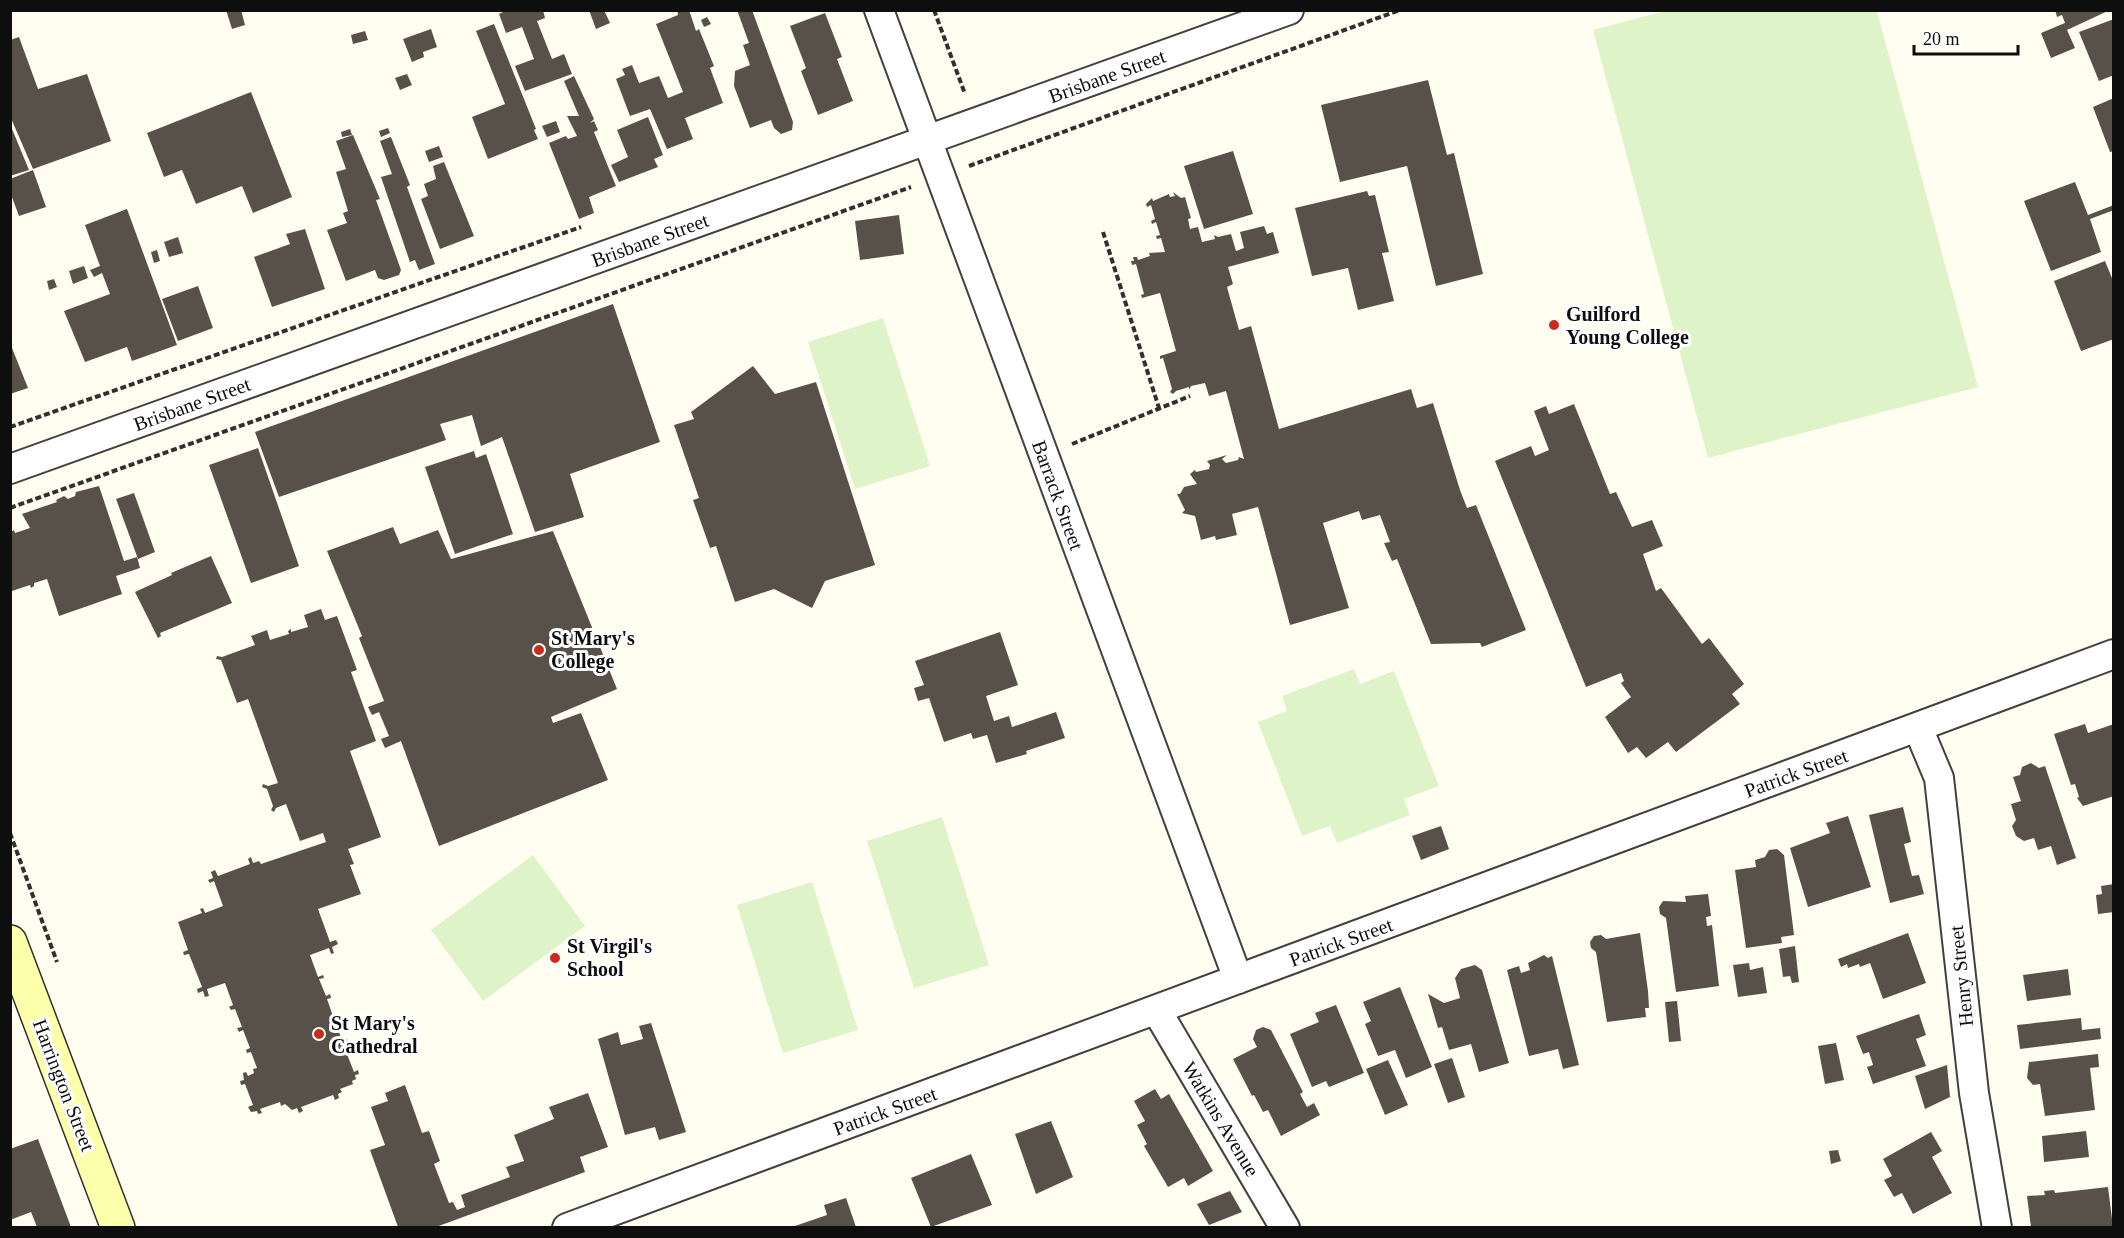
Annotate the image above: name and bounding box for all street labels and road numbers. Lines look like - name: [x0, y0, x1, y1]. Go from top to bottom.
- street label: Brisbane Street: [1046, 45, 1169, 107]
- street label: Brisbane Street: [589, 209, 712, 271]
- street label: Brisbane Street: [131, 373, 254, 435]
- street label: Barrack Street: [1028, 437, 1088, 553]
- street label: Patrick Street: [1741, 744, 1851, 802]
- street label: Patrick Street: [1286, 913, 1396, 971]
- street label: Henry Street: [1945, 924, 1978, 1028]
- street label: Harrington Street: [28, 1016, 99, 1155]
- street label: Watkins Avenue: [1178, 1058, 1264, 1180]
- street label: Patrick Street: [830, 1082, 940, 1140]

